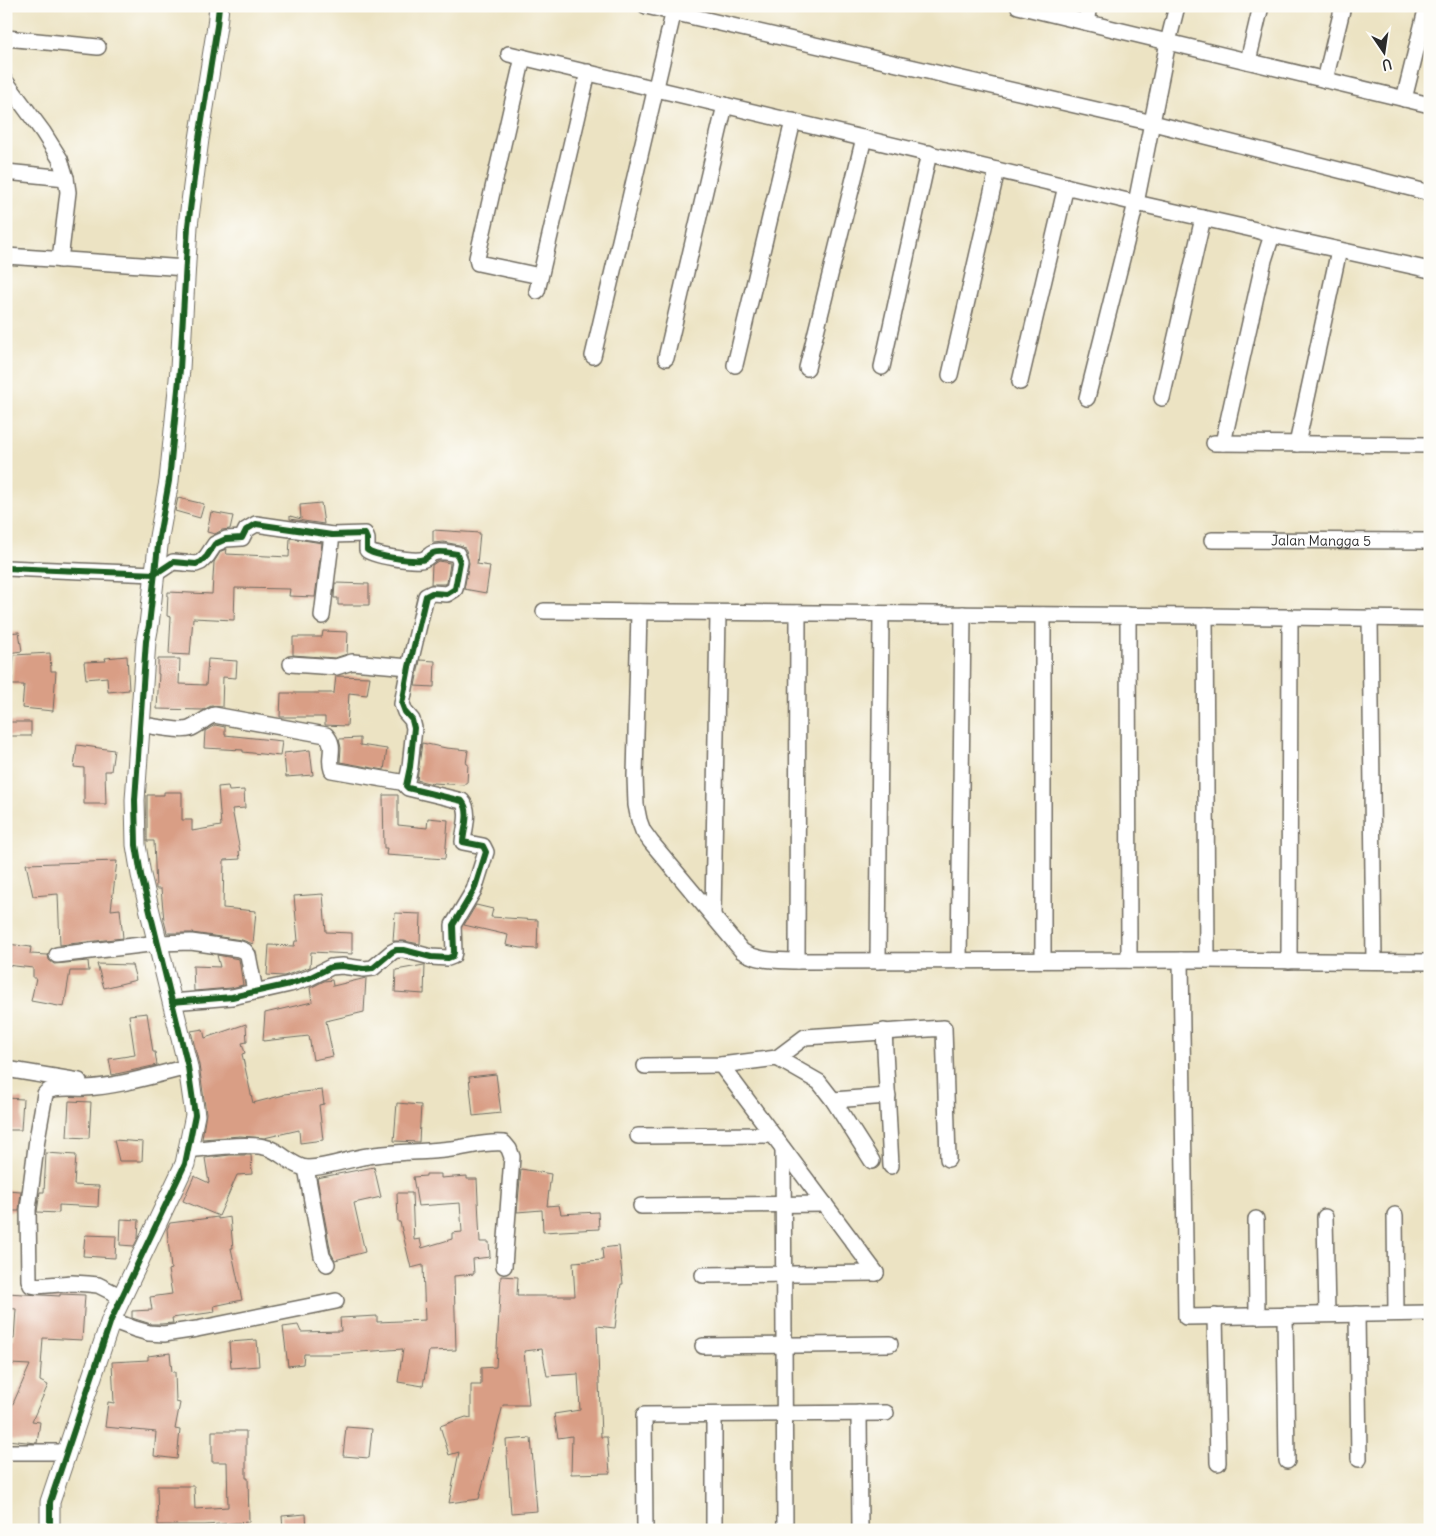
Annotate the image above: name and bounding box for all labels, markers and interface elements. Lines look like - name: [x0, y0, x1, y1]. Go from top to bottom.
- north arrow: [1358, 28, 1408, 78]
- text: U: [1380, 55, 1394, 75]
- street label: Jalan Mangga 5: [1271, 531, 1371, 550]

